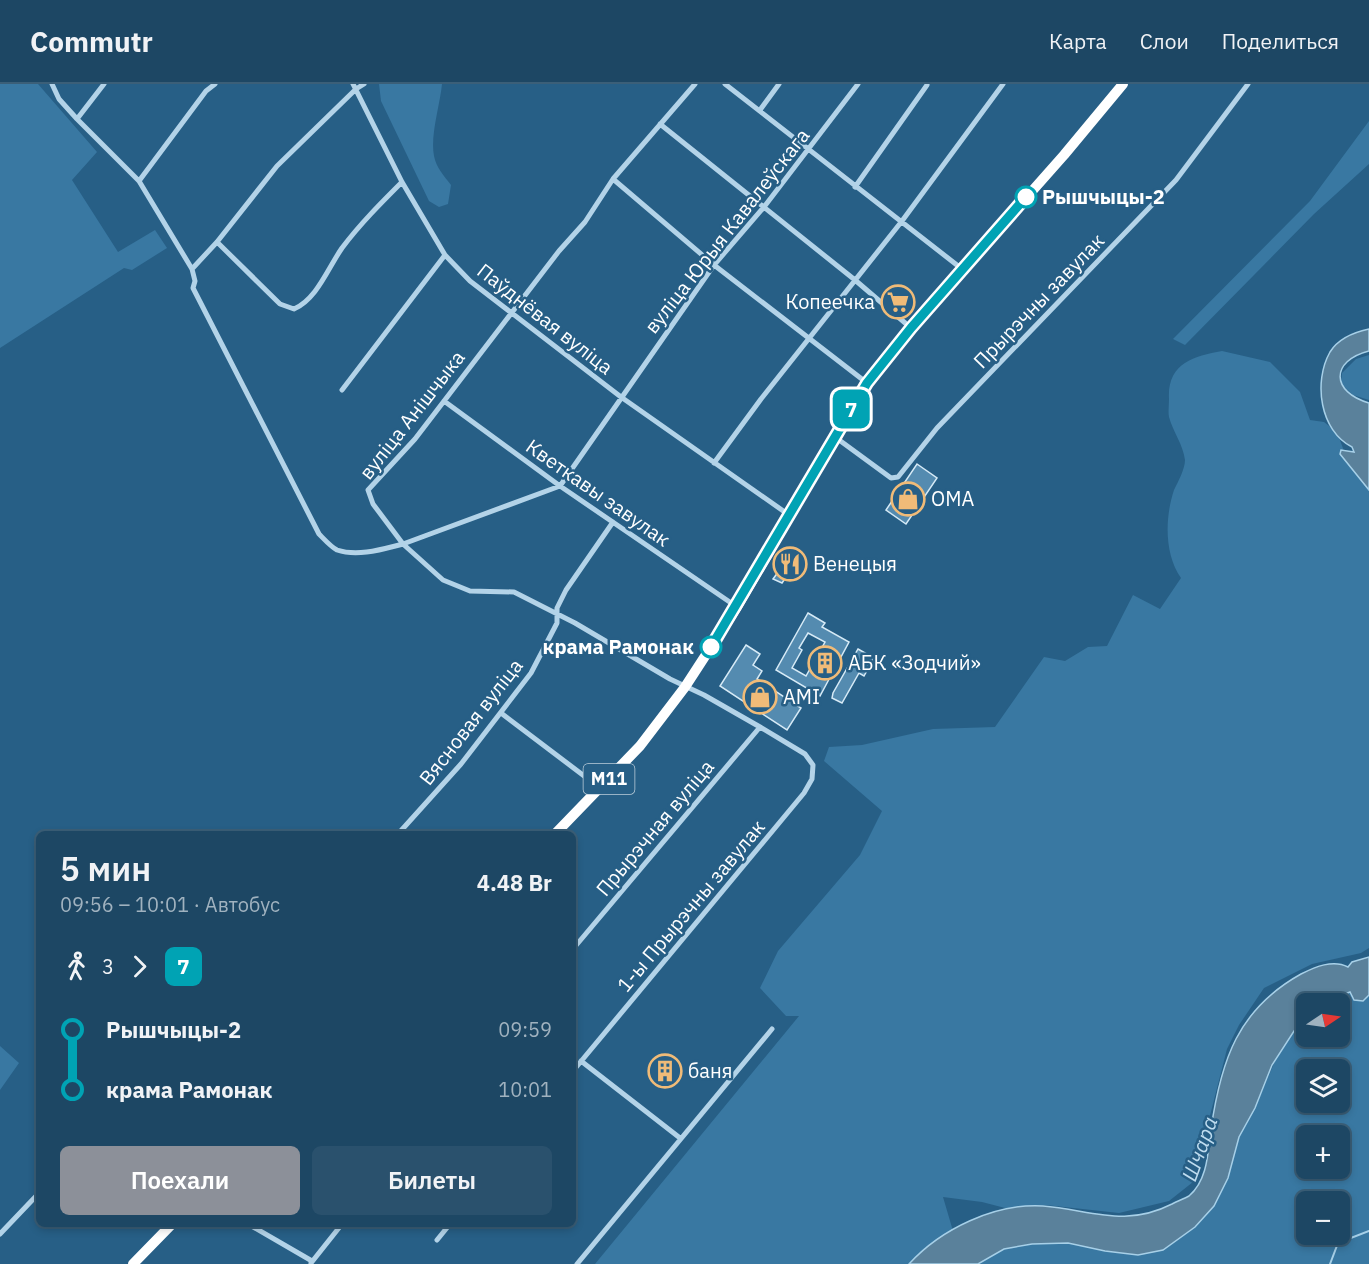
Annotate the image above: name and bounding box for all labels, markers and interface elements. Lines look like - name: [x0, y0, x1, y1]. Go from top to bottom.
- text: Commutr: [30, 23, 153, 60]
- text: Карта: [1049, 27, 1107, 55]
- text: Слои: [1140, 27, 1189, 55]
- text: Поделиться: [1222, 27, 1339, 55]
- street label: вуліца Юрыя Кавалеўскага: [638, 122, 815, 339]
- place label: Рышчыцы-2: [1042, 183, 1165, 210]
- marker: Рышчыцы-2: [1015, 186, 1037, 208]
- street label: Прырэчны завулак: [967, 227, 1110, 374]
- street label: Паўднёвая вуліца: [472, 257, 619, 380]
- supermarket icon: Копеечка: [880, 284, 916, 320]
- place label: Копеечка: [785, 288, 875, 315]
- street label: вуліца Анішчыка: [353, 344, 471, 485]
- line badge: 7: [832, 390, 870, 428]
- text: 7: [845, 395, 857, 423]
- street label: Кветкавы завулак: [521, 433, 676, 553]
- shop icon: ОМА: [890, 481, 926, 517]
- place label: ОМА: [931, 485, 974, 512]
- restaurant icon: Венецыя: [772, 546, 808, 582]
- place label: Венецыя: [813, 550, 897, 577]
- place label: крама Рамонак: [543, 633, 694, 660]
- marker: крама Рамонак: [700, 636, 722, 658]
- building icon: АБК «Зодчий»: [807, 645, 843, 681]
- place label: АБК «Зодчий»: [848, 649, 981, 676]
- street label: Вясновая вуліца: [413, 653, 529, 791]
- shop icon: AMI: [742, 679, 778, 715]
- place label: AMI: [783, 683, 820, 710]
- street label: Прырэчная вуліца: [590, 754, 720, 901]
- road number: М11: [584, 764, 634, 794]
- street label: 1-ы Прырэчны завулак: [611, 814, 771, 997]
- text: 5 мин: [60, 847, 151, 890]
- text: 4.48 Br: [477, 868, 552, 897]
- text: 09:56 – 10:01 · Автобус: [60, 891, 280, 918]
- icon: walk: [60, 950, 93, 983]
- icon: forward: [123, 950, 156, 983]
- text: 7: [177, 952, 190, 980]
- text: 3: [102, 953, 114, 980]
- north arrow: [1296, 993, 1350, 1047]
- map controls: [1296, 993, 1350, 1245]
- text: Рышчыцы-2: [106, 1015, 241, 1044]
- text: 09:59: [498, 1016, 552, 1043]
- building icon: баня: [647, 1053, 683, 1089]
- place label: баня: [688, 1057, 732, 1084]
- button: layers: [1296, 1059, 1350, 1113]
- text: крама Рамонак: [106, 1075, 273, 1104]
- text: 10:01: [498, 1076, 552, 1103]
- water label: Шчара: [1174, 1113, 1224, 1185]
- button: +: [1296, 1125, 1350, 1179]
- button: Поехали: [60, 1146, 300, 1215]
- button: Билеты: [312, 1146, 552, 1215]
- button: −: [1296, 1191, 1350, 1245]

